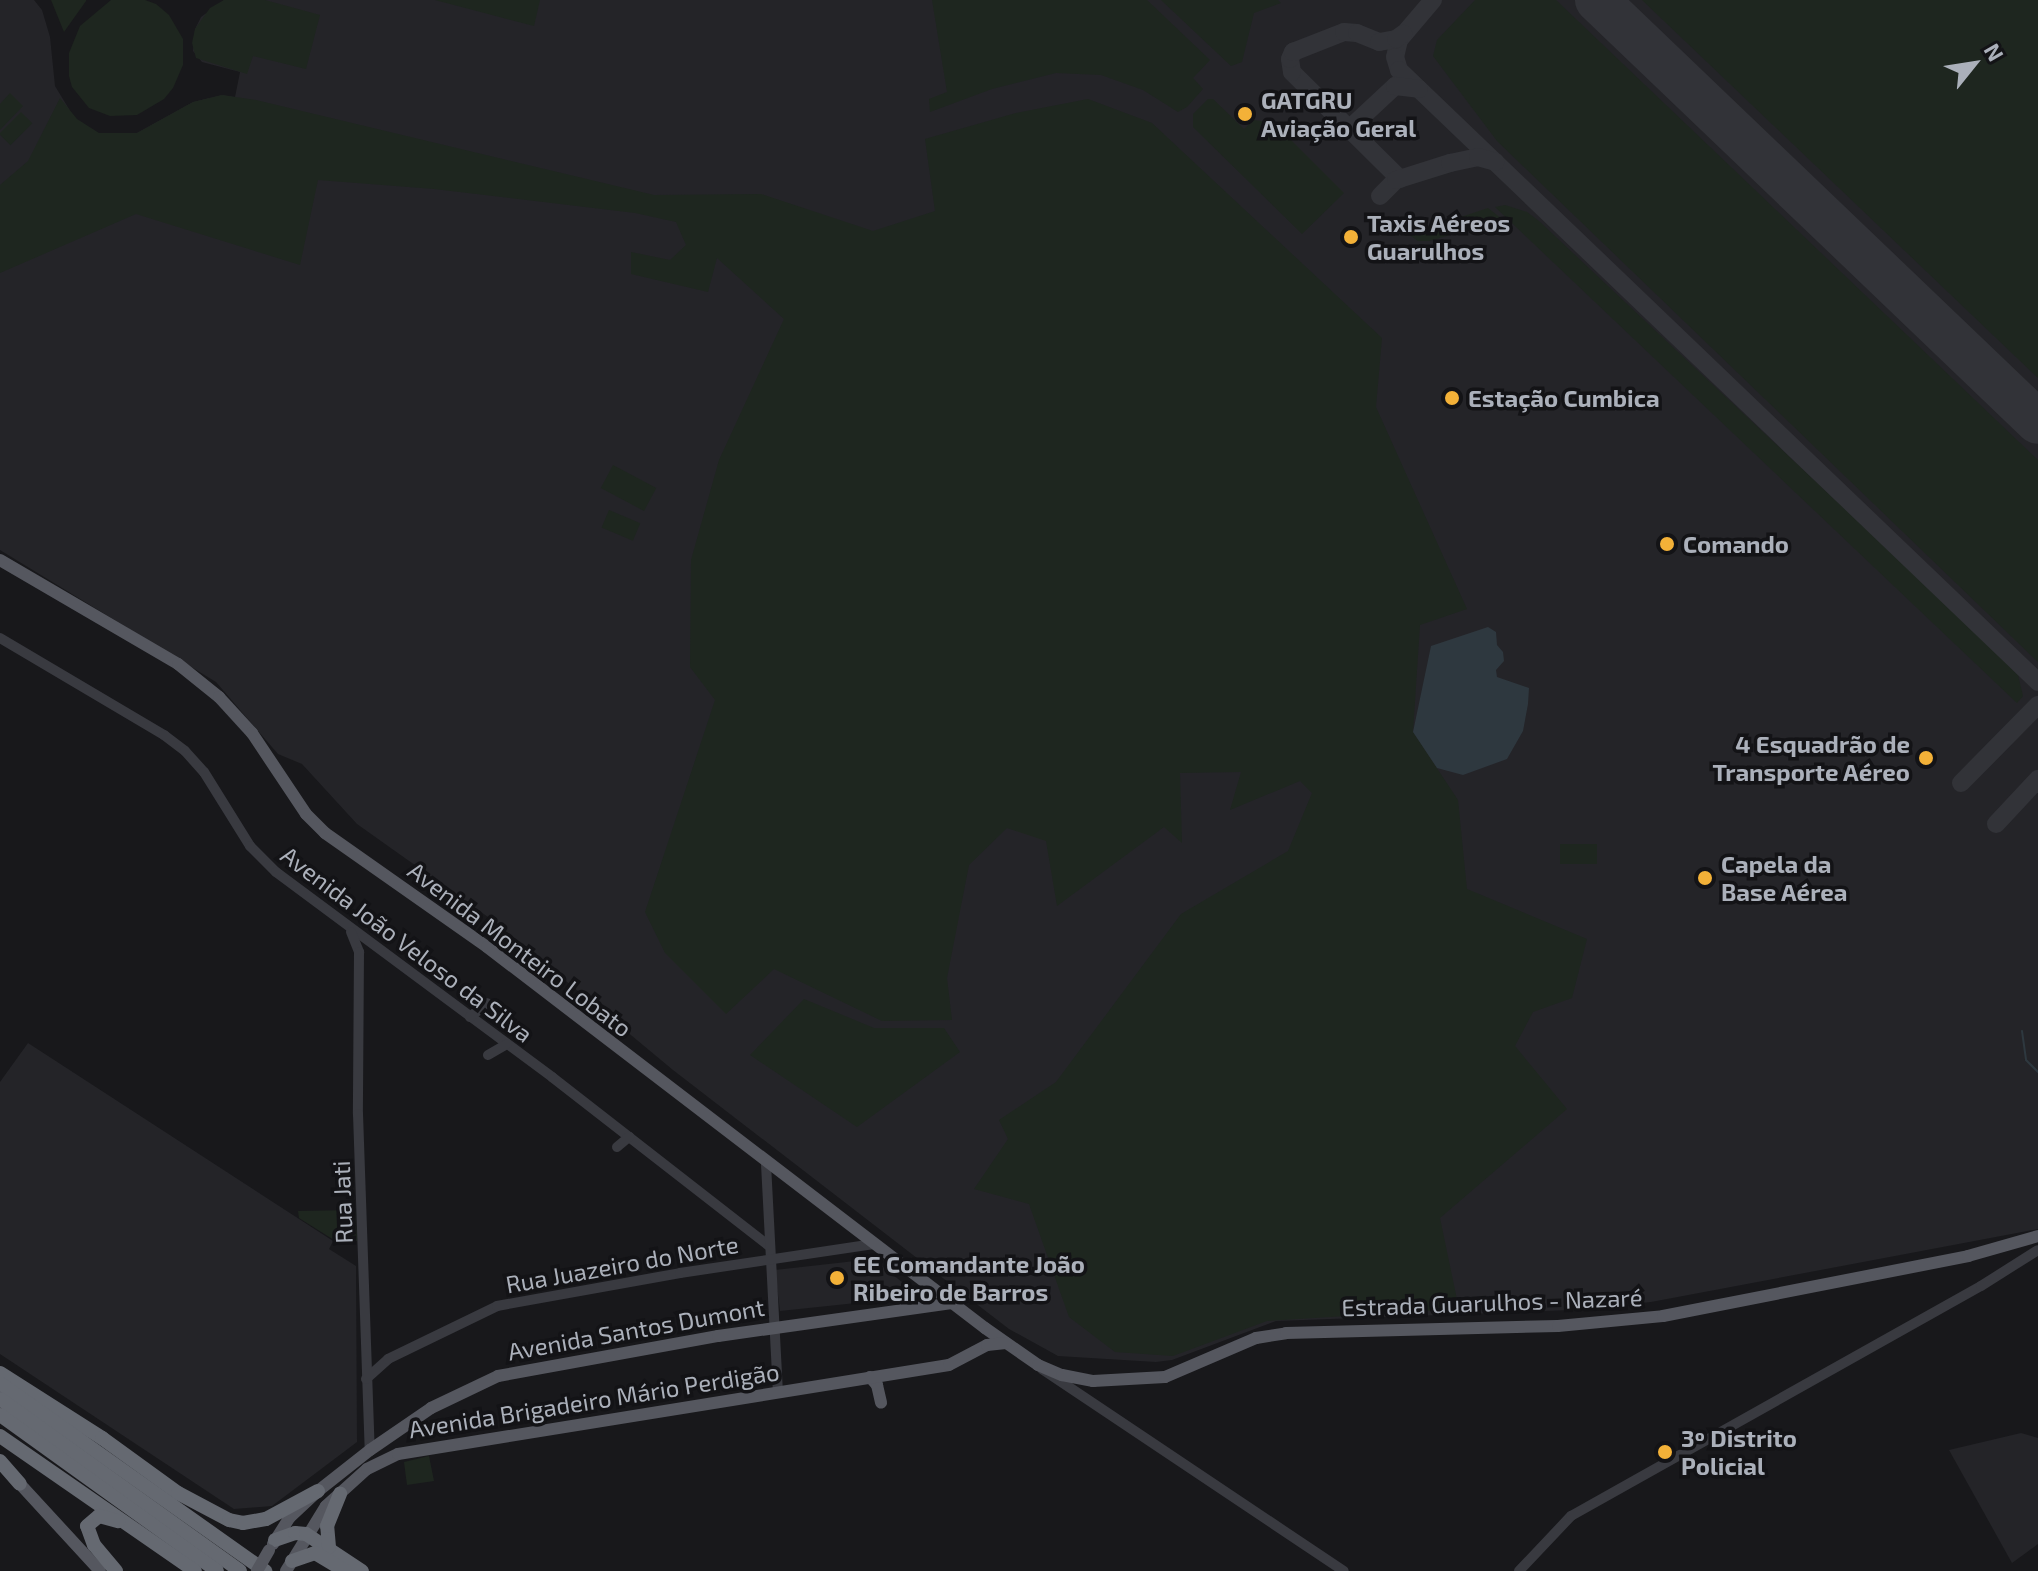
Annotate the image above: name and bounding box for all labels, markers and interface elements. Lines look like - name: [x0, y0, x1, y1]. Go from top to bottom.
- north arrow: [1934, 24, 2014, 104]
- text: N: [1980, 39, 2010, 65]
- place label: GATGRU Aviação Geral: [1261, 86, 1416, 142]
- marker: GATGRU Aviação Geral: [1236, 105, 1254, 123]
- place label: Taxis Aéreos Guarulhos: [1367, 209, 1511, 265]
- marker: Taxis Aéreos Guarulhos: [1342, 228, 1360, 246]
- place label: Estação Cumbica: [1468, 384, 1660, 412]
- marker: Estação Cumbica: [1443, 389, 1461, 407]
- place label: Comando: [1683, 530, 1789, 558]
- marker: Comando: [1658, 535, 1676, 553]
- place label: 4 Esquadrão de Transporte Aéreo: [1712, 730, 1910, 786]
- marker: 4 Esquadrão de Transporte Aéreo: [1917, 749, 1935, 767]
- street label: Avenida João Veloso da Silva: [275, 840, 539, 1048]
- place label: Capela da Base Aérea: [1721, 850, 1848, 906]
- street label: Avenida Monteiro Lobato: [403, 855, 637, 1043]
- marker: Capela da Base Aérea: [1696, 869, 1714, 887]
- street label: Rua Jati: [326, 1160, 358, 1244]
- street label: Rua Juazeiro do Norte: [503, 1229, 741, 1299]
- place label: EE Comandante João Ribeiro de Barros: [853, 1250, 1085, 1306]
- marker: EE Comandante João Ribeiro de Barros: [828, 1269, 846, 1287]
- street label: Estrada Guarulhos - Nazaré: [1341, 1282, 1643, 1322]
- street label: Avenida Santos Dumont: [505, 1292, 767, 1366]
- street label: Avenida Brigadeiro Mário Perdigão: [407, 1356, 781, 1444]
- place label: 3º Distrito Policial: [1681, 1424, 1797, 1480]
- marker: 3º Distrito Policial: [1656, 1443, 1674, 1461]

